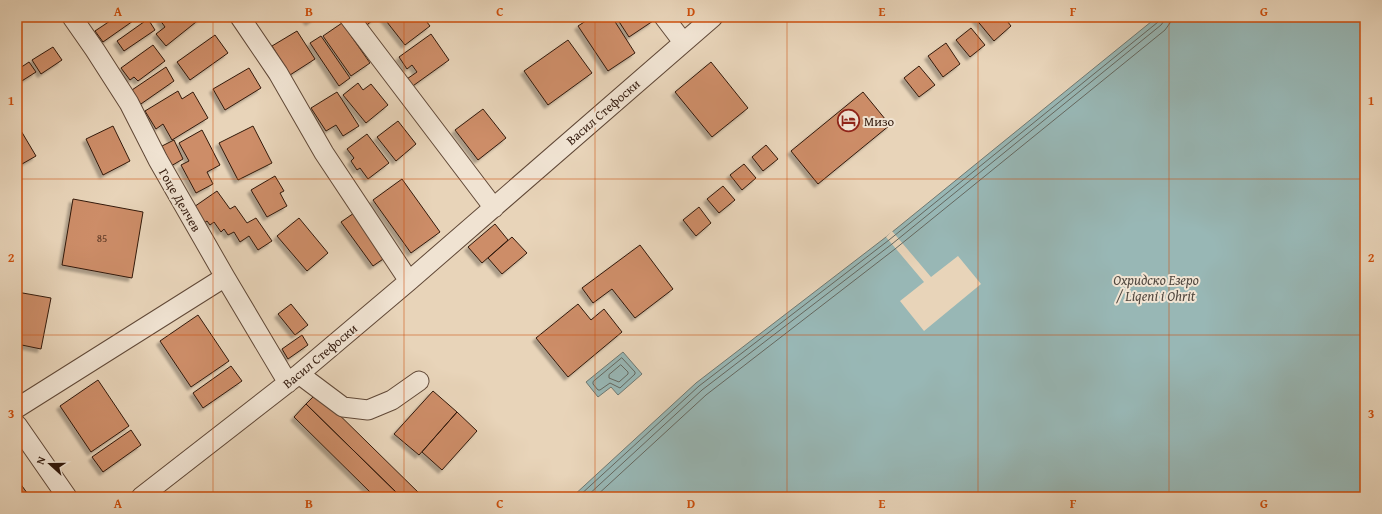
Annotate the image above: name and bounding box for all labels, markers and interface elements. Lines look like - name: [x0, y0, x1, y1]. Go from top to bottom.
- text: A: [114, 2, 123, 21]
- text: B: [305, 2, 313, 21]
- text: C: [496, 2, 504, 21]
- text: D: [687, 2, 695, 21]
- text: E: [879, 2, 886, 21]
- text: F: [1070, 2, 1077, 21]
- text: G: [1260, 2, 1268, 21]
- street label: Васил Стефоски: [562, 74, 644, 149]
- text: 1: [8, 91, 14, 110]
- text: 1: [1368, 91, 1374, 110]
- hotel icon: Мизо: [835, 108, 861, 134]
- place label: Мизо: [864, 112, 895, 131]
- street label: Гоце Делчев: [154, 165, 206, 235]
- house number: 85: [97, 230, 107, 246]
- text: 2: [8, 248, 15, 267]
- text: 2: [1368, 248, 1375, 267]
- water label: Охридско Езеро / Liqeni i Ohrit: [1113, 270, 1199, 306]
- street label: Васил Стефоски: [279, 319, 362, 393]
- text: 3: [8, 404, 14, 423]
- text: 3: [1368, 404, 1374, 423]
- north arrow: [30, 444, 70, 484]
- text: N: [32, 454, 50, 467]
- text: A: [114, 494, 123, 513]
- text: B: [305, 494, 313, 513]
- text: C: [496, 494, 504, 513]
- text: D: [687, 494, 695, 513]
- text: E: [879, 494, 886, 513]
- text: F: [1070, 494, 1077, 513]
- text: G: [1260, 494, 1268, 513]

